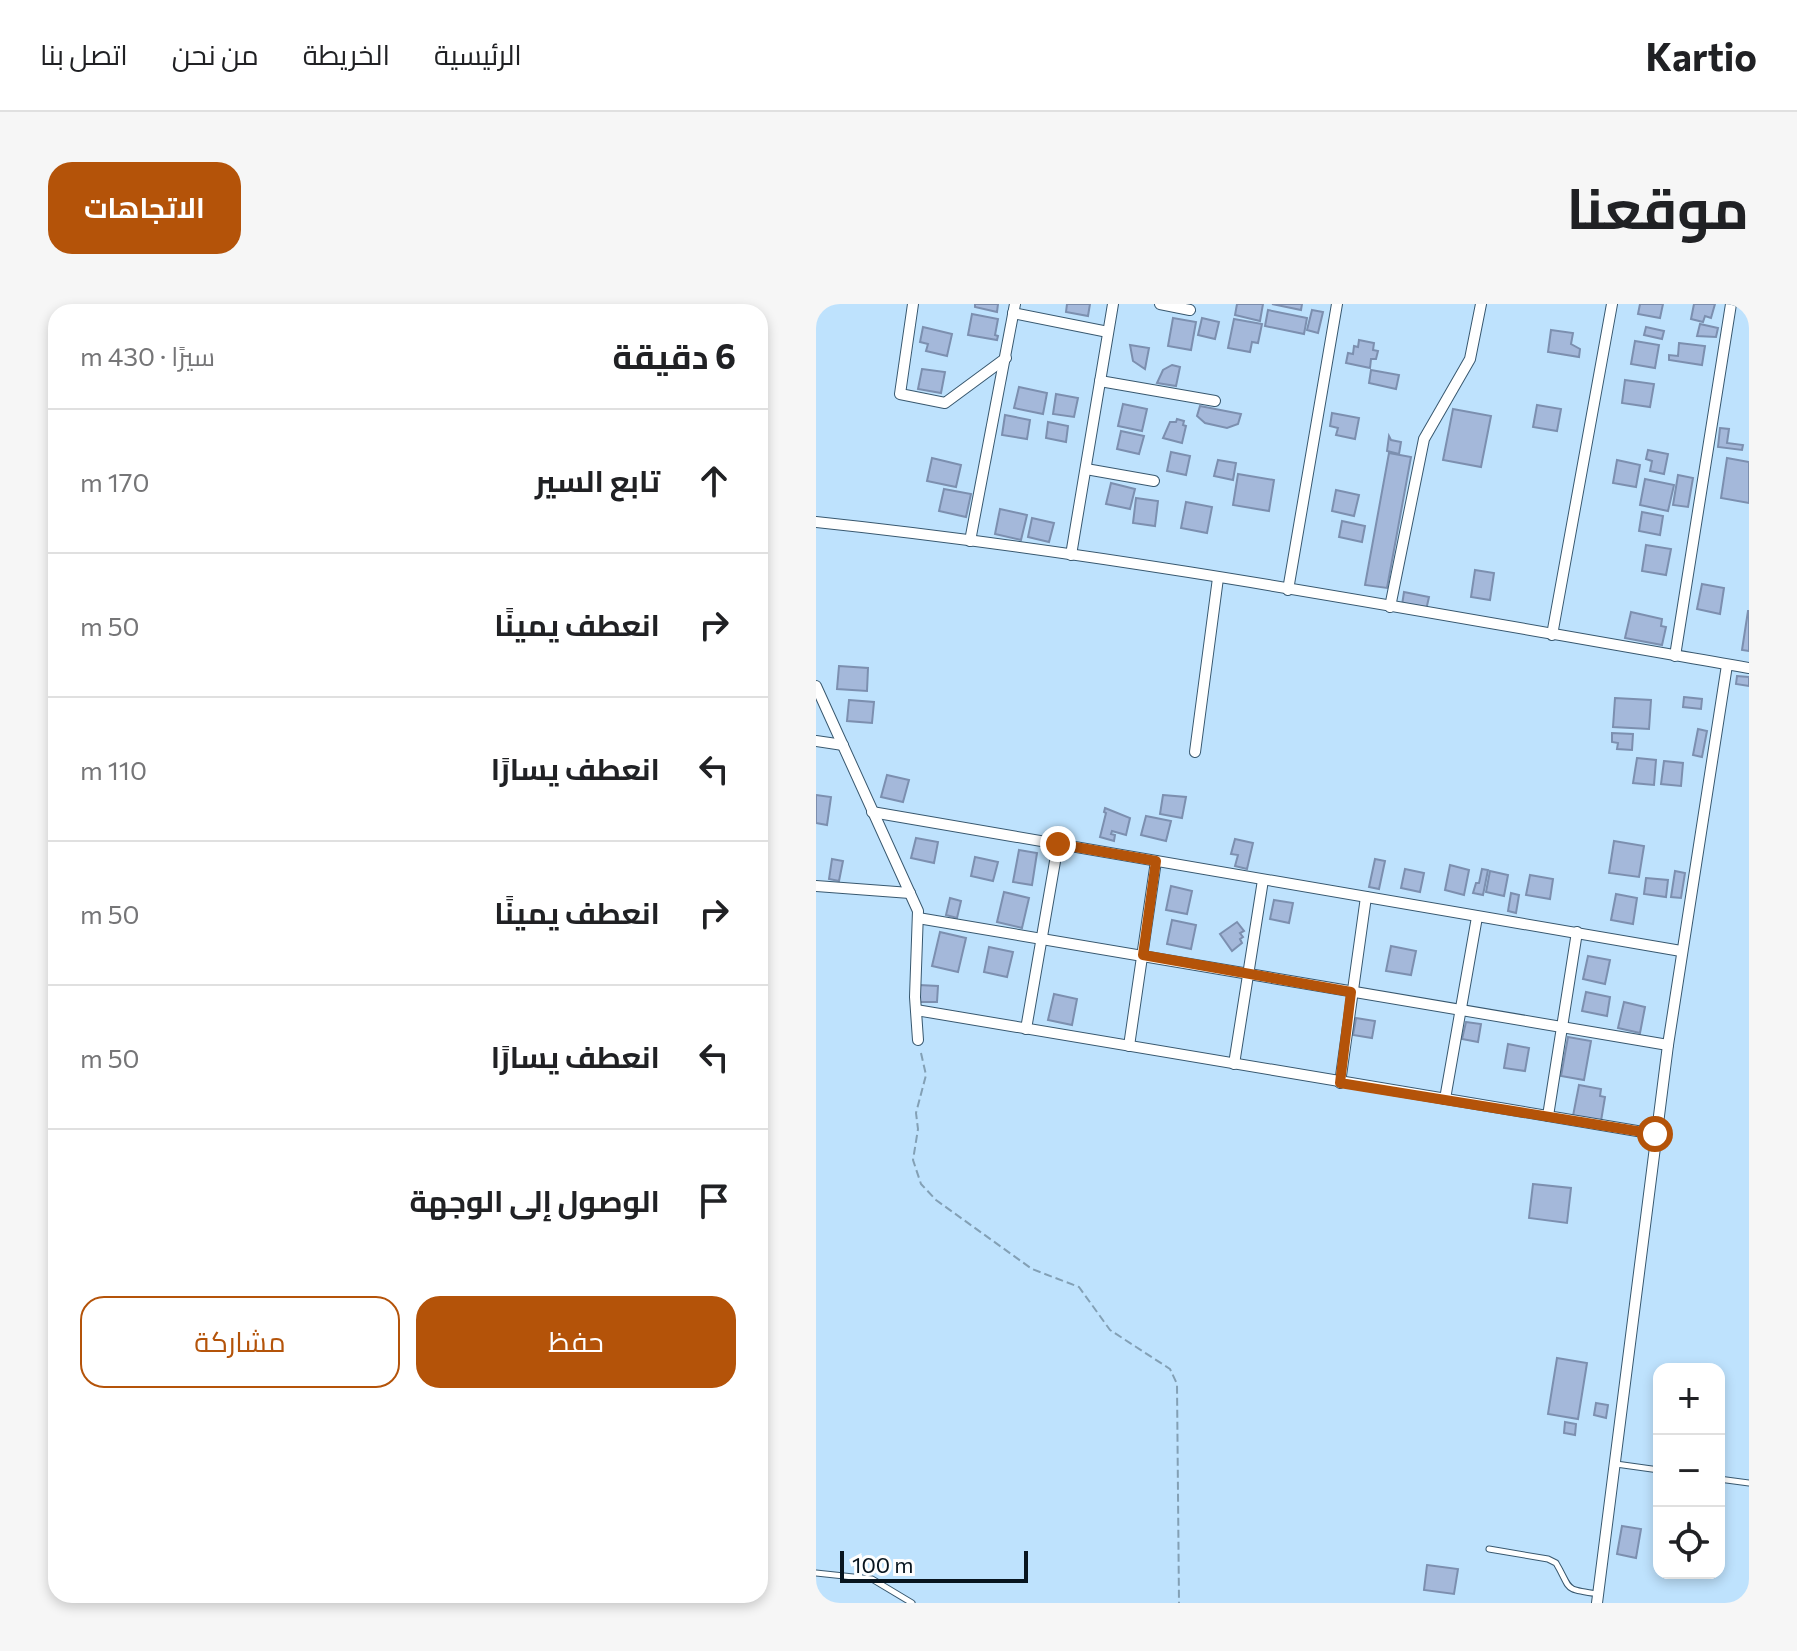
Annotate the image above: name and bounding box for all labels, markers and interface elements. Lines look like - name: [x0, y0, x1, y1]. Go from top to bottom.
- text: Kartio: [1645, 32, 1757, 79]
- text: اتصل بنا: [40, 37, 128, 71]
- text: من نحن: [172, 37, 259, 71]
- text: الخريطة: [303, 37, 390, 71]
- text: الرئيسية: [434, 37, 522, 71]
- button: الاتجاهات: [48, 162, 241, 254]
- text: موقعنا: [1566, 172, 1749, 241]
- text: 6 دقيقة: [612, 334, 736, 376]
- text: سيرًا · 430 m: [80, 340, 215, 371]
- icon: ahead: [692, 459, 736, 503]
- text: تابع السير: [535, 461, 660, 498]
- text: 170 m: [80, 466, 149, 497]
- icon: right: [692, 603, 736, 647]
- text: انعطف يمينًا: [494, 605, 660, 642]
- text: 50 m: [80, 610, 140, 641]
- icon: left: [692, 747, 736, 791]
- text: انعطف يسارًا: [491, 749, 660, 786]
- text: 110 m: [80, 754, 147, 785]
- route end: [1040, 826, 1076, 862]
- icon: right: [692, 891, 736, 935]
- text: انعطف يمينًا: [494, 893, 660, 930]
- text: 50 m: [80, 898, 140, 929]
- icon: left: [692, 1035, 736, 1079]
- text: انعطف يسارًا: [491, 1037, 660, 1074]
- text: 50 m: [80, 1042, 140, 1073]
- route start: [1637, 1116, 1673, 1152]
- icon: arrive: [692, 1179, 736, 1223]
- text: الوصول إلى الوجهة: [410, 1181, 660, 1218]
- button: مشاركة: [80, 1296, 400, 1388]
- button: حفظ: [416, 1296, 736, 1388]
- map controls: [1653, 1363, 1725, 1579]
- button: +: [1653, 1363, 1725, 1435]
- button: −: [1653, 1435, 1725, 1507]
- button: locate: [1653, 1507, 1725, 1579]
- scale bar: [840, 1547, 1028, 1583]
- text: 100 m: [852, 1551, 914, 1578]

